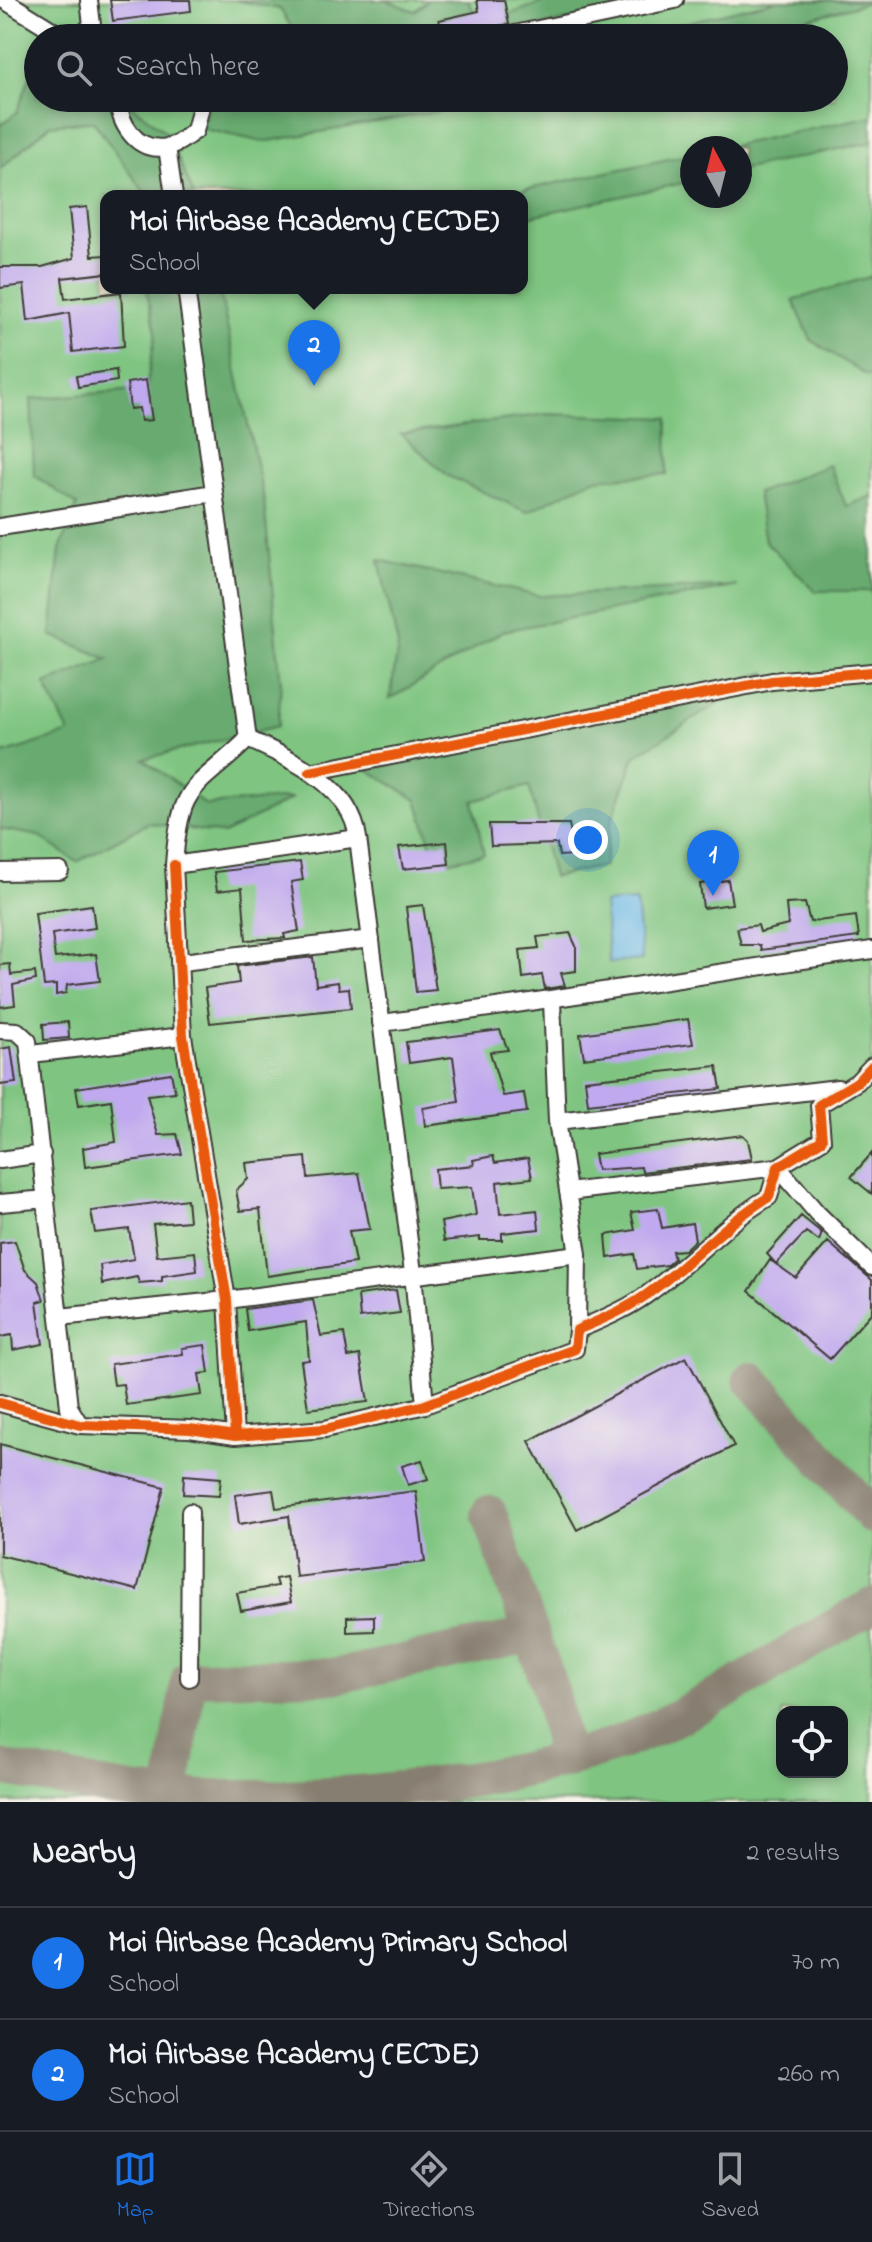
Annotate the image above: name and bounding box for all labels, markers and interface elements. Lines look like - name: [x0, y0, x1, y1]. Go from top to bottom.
- search box: [24, 24, 848, 112]
- icon: search: [52, 46, 96, 90]
- text: Search here: [116, 46, 260, 90]
- north arrow: [680, 136, 752, 208]
- popup: [100, 190, 528, 294]
- text: Moi Airbase Academy (ECDE): [129, 201, 499, 245]
- text: School: [129, 245, 200, 283]
- pin: 2: [288, 320, 340, 386]
- your location: [568, 820, 608, 860]
- pin: 1: [687, 830, 739, 896]
- map controls: [776, 1706, 848, 1778]
- button: locate: [776, 1706, 848, 1778]
- text: Nearby: [32, 1829, 136, 1879]
- text: 2 results: [747, 1835, 840, 1873]
- text: Moi Airbase Academy Primary School: [108, 1922, 567, 1966]
- text: 1: [54, 1944, 62, 1982]
- text: 70 m: [791, 1944, 840, 1982]
- text: School: [108, 1966, 179, 2004]
- text: Moi Airbase Academy (ECDE): [108, 2034, 478, 2078]
- text: 2: [52, 2056, 64, 2094]
- text: 260 m: [778, 2056, 840, 2094]
- text: School: [108, 2078, 179, 2116]
- tab: Map: [113, 2147, 157, 2227]
- tab: Directions: [384, 2147, 475, 2227]
- tab: Saved: [701, 2147, 759, 2227]

